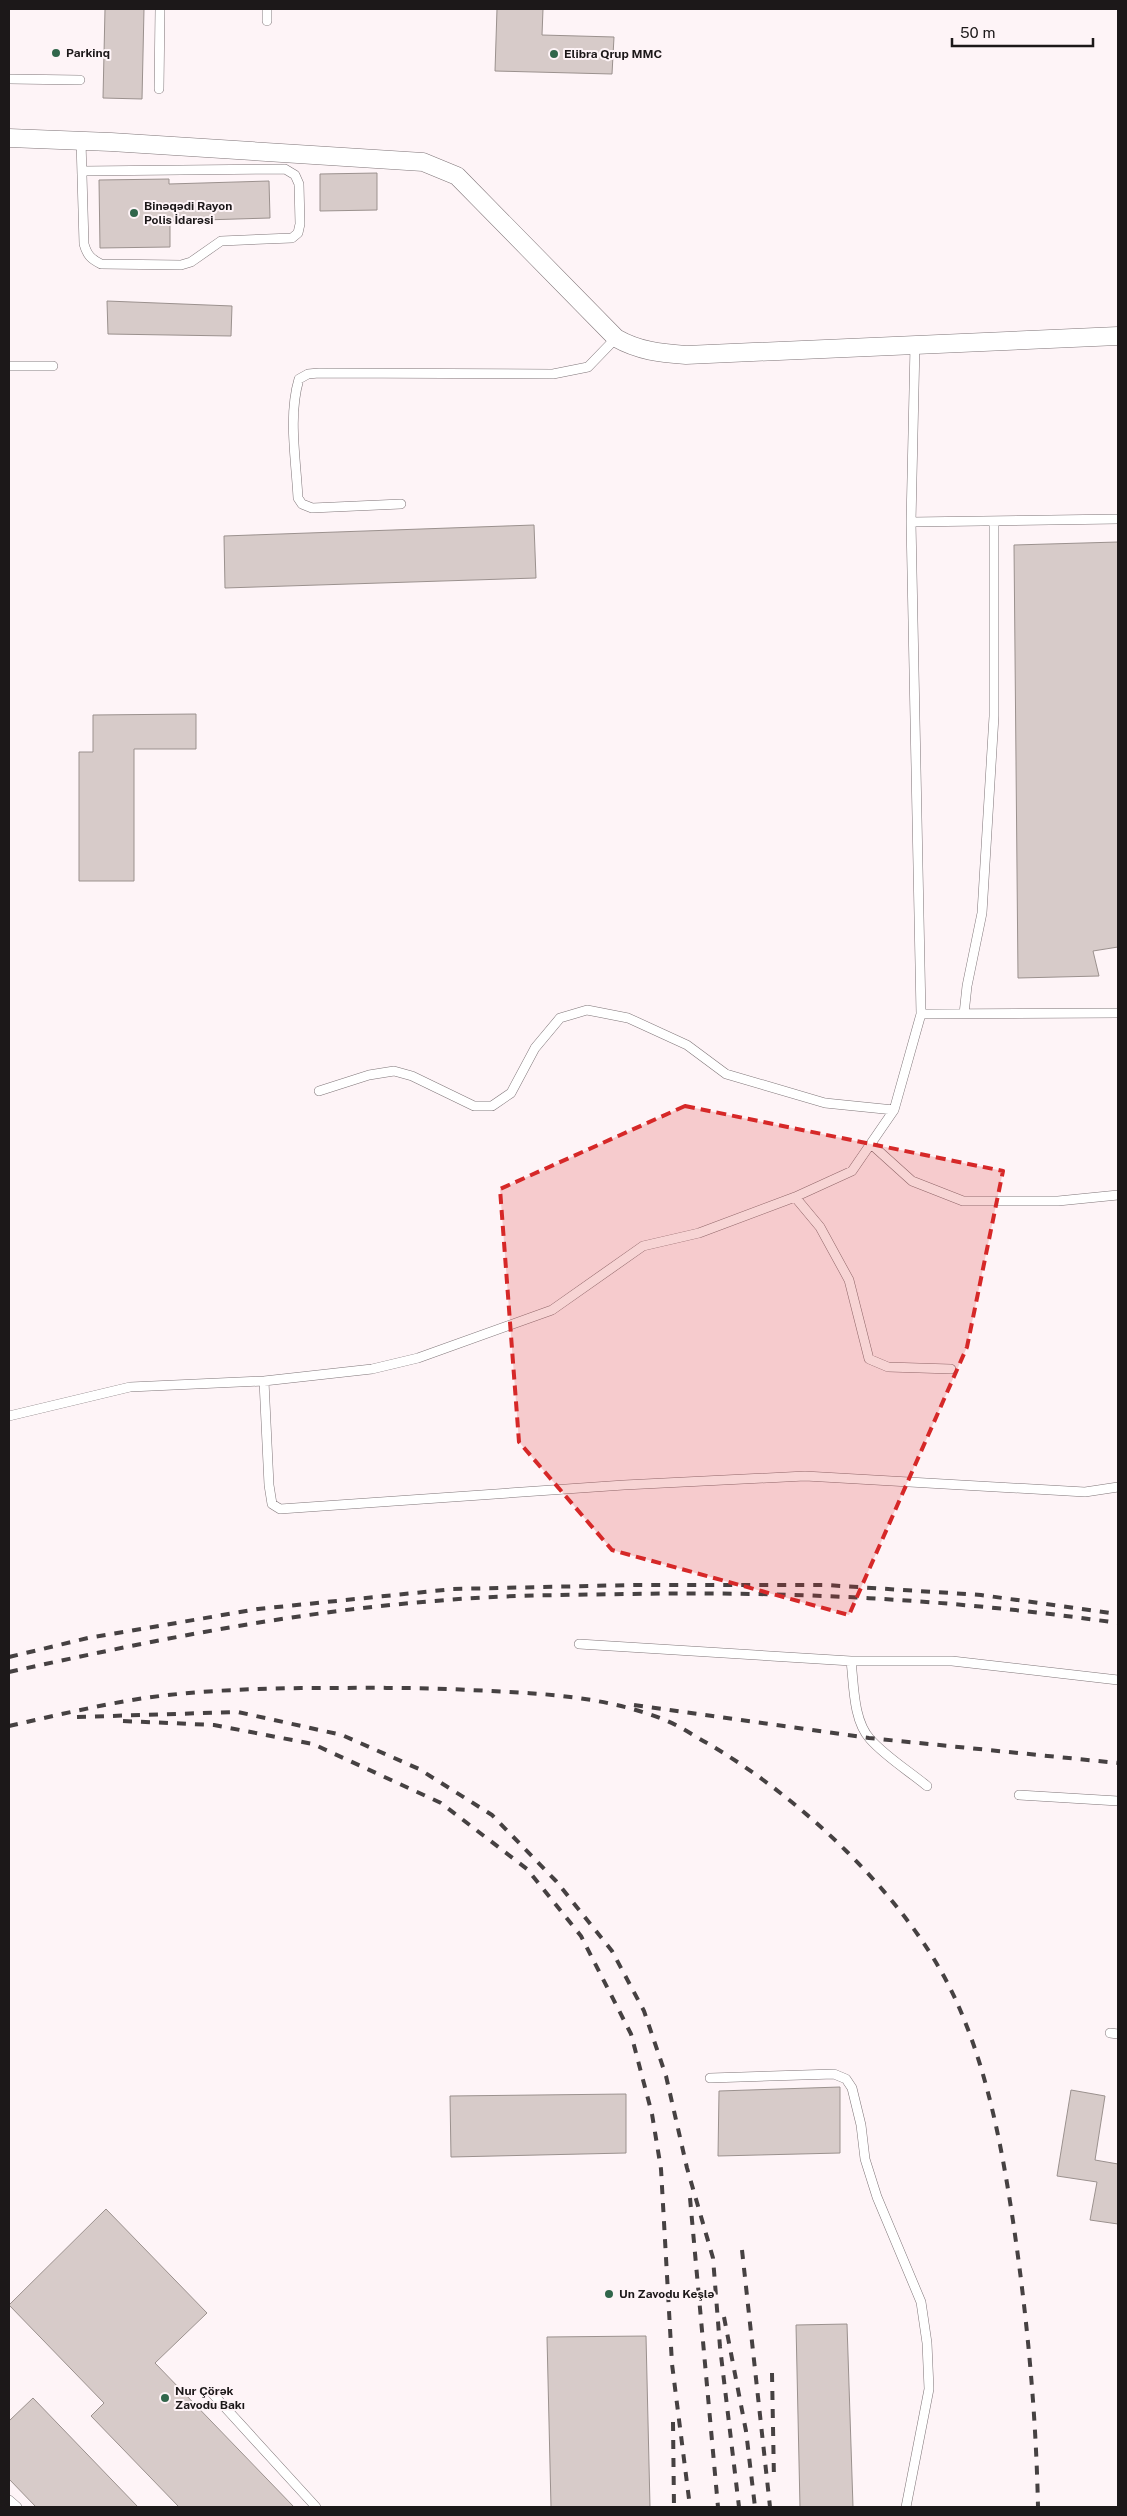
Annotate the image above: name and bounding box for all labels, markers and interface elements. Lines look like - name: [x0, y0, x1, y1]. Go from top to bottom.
- scale bar: [952, 15, 1093, 47]
- text: 50 m: [960, 24, 995, 41]
- place label: Parkinq: [66, 46, 110, 60]
- marker: Parkinq: [50, 47, 62, 59]
- place label: Elibra Qrup MMC: [564, 47, 662, 61]
- marker: Elibra Qrup MMC: [548, 48, 560, 60]
- place label: Binəqədi Rayon Polis İdarəsi: [144, 199, 232, 227]
- marker: Binəqədi Rayon Polis İdarəsi: [128, 207, 140, 219]
- place label: Un Zavodu Keşlə: [619, 2287, 714, 2301]
- marker: Un Zavodu Keşlə: [603, 2288, 615, 2300]
- place label: Nur Çörək Zavodu Bakı: [175, 2384, 245, 2412]
- marker: Nur Çörək Zavodu Bakı: [159, 2392, 171, 2404]

